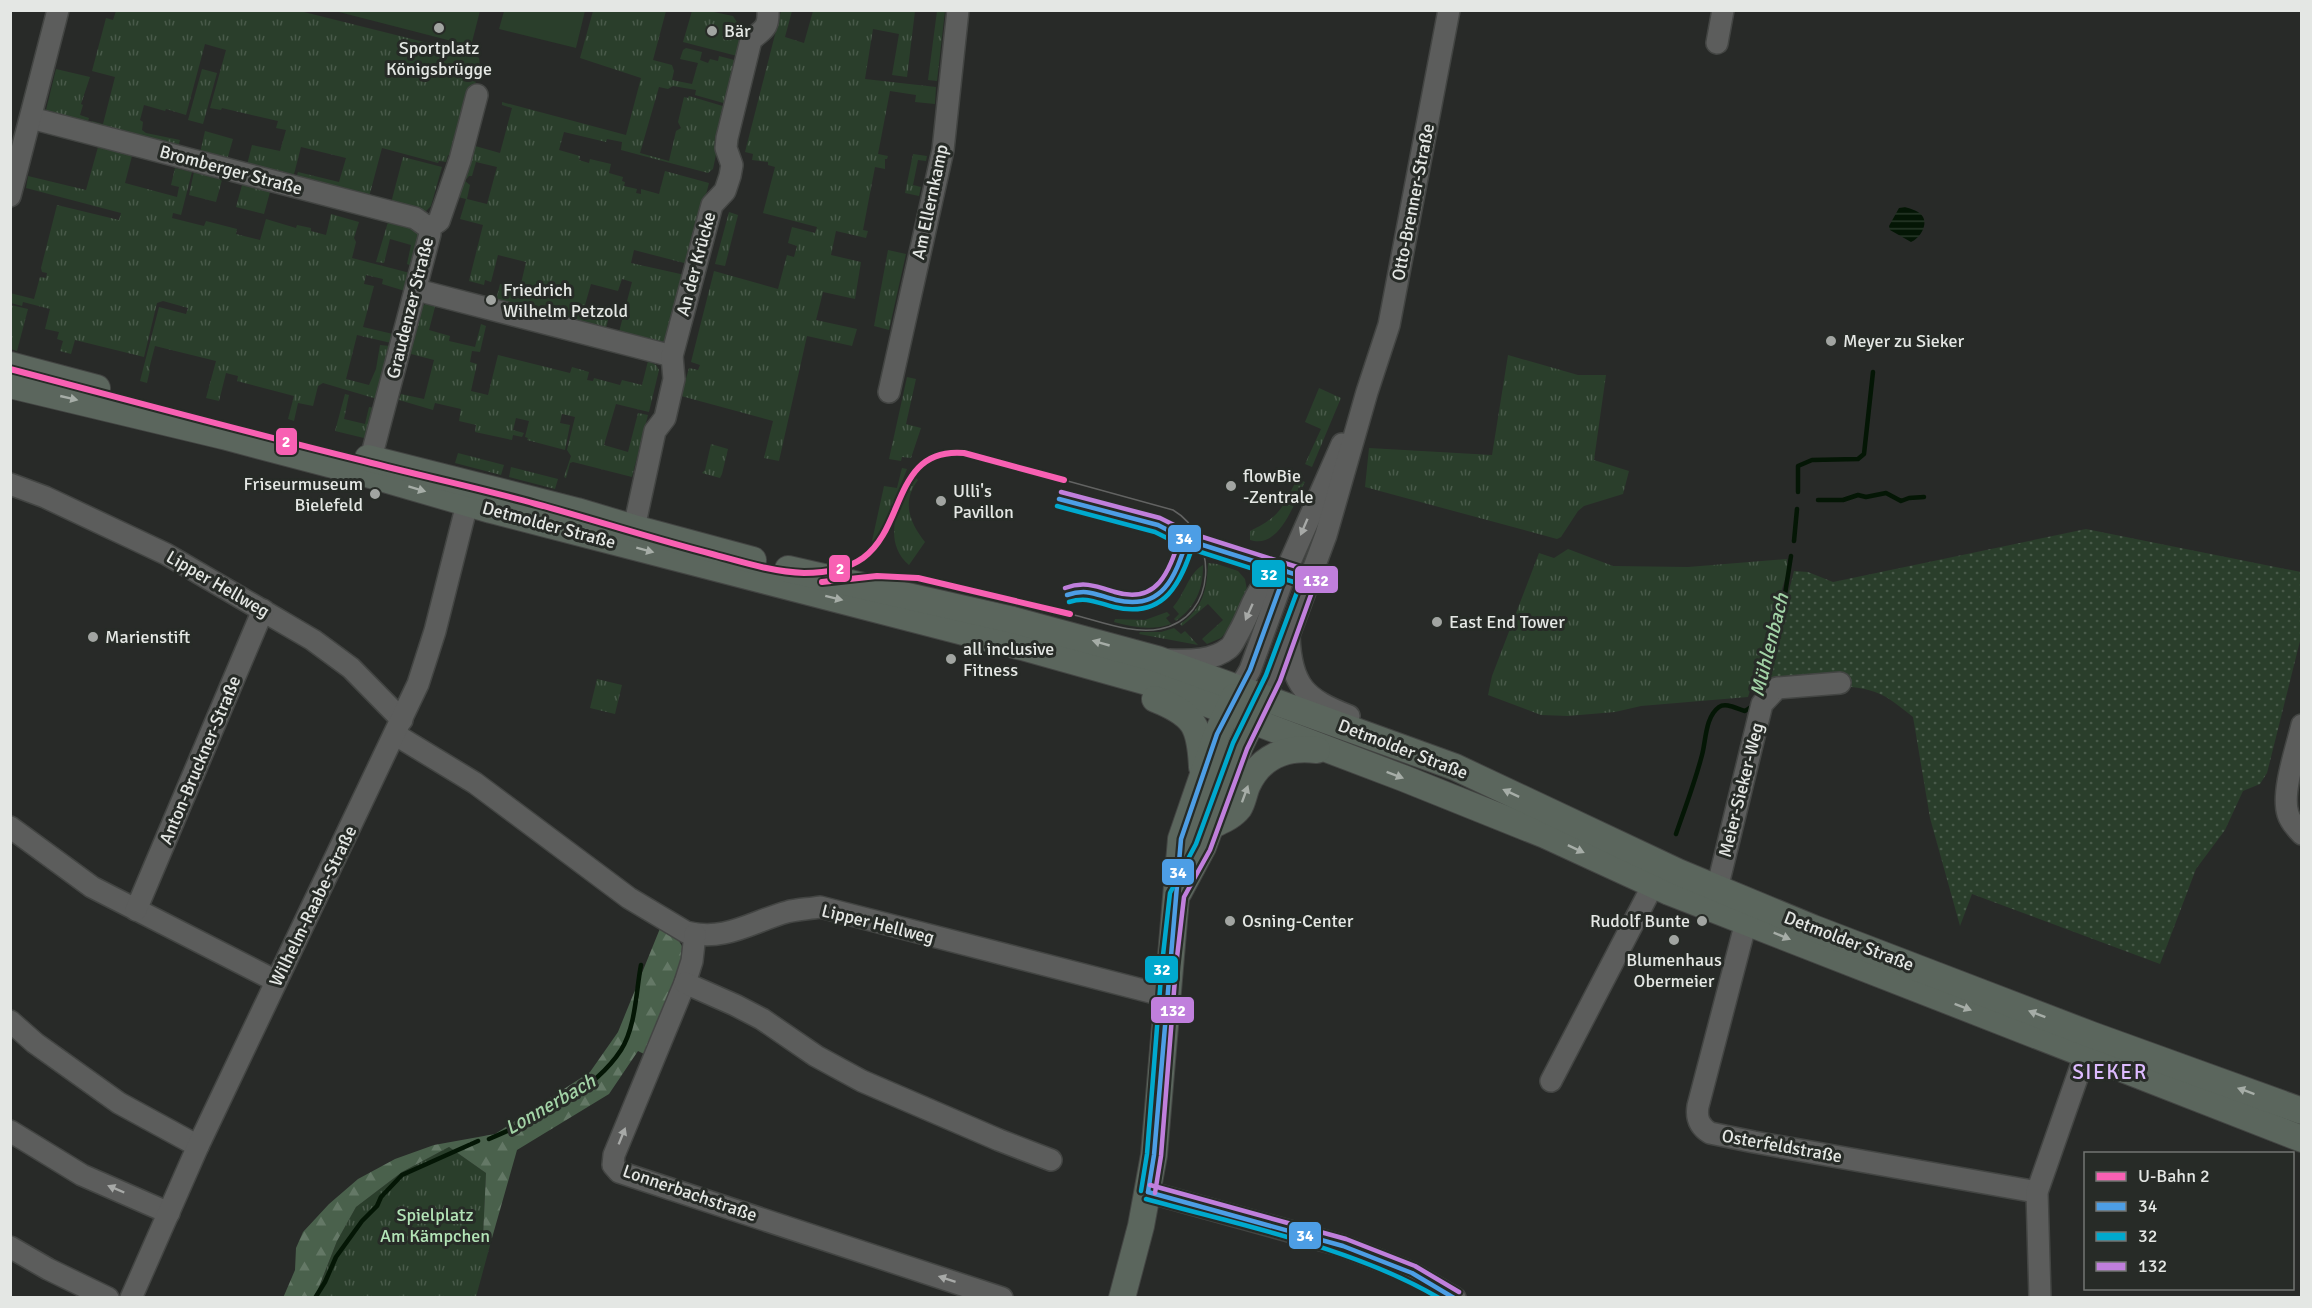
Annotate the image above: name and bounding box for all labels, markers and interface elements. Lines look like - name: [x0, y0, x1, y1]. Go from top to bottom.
- place label: Bär: [724, 20, 751, 42]
- marker: Sportplatz Königsbrügge: [432, 21, 446, 35]
- marker: Bär: [705, 24, 719, 38]
- place label: Sportplatz Königsbrügge: [386, 37, 492, 80]
- street label: Otto-Brenner-Straße: [1387, 122, 1439, 282]
- street label: Bromberger Straße: [157, 140, 305, 200]
- street label: Am Ellernkamp: [907, 142, 953, 262]
- street label: An der Krücke: [671, 209, 721, 319]
- street label: Graudenzer Straße: [382, 235, 438, 381]
- place label: Friedrich Wilhelm Petzold: [503, 279, 628, 322]
- marker: Friedrich Wilhelm Petzold: [484, 293, 498, 307]
- place label: Meyer zu Sieker: [1843, 330, 1965, 352]
- marker: Meyer zu Sieker: [1824, 334, 1838, 348]
- one-way arrow: [60, 394, 79, 404]
- line badge: 2: [275, 427, 298, 456]
- text: 2: [282, 432, 290, 452]
- place label: flowBie -Zentrale: [1243, 465, 1314, 508]
- place label: Friseurmuseum Bielefeld: [244, 473, 363, 516]
- marker: flowBie -Zentrale: [1224, 479, 1238, 493]
- place label: Ulli's Pavillon: [953, 480, 1014, 523]
- one-way arrow: [408, 485, 426, 494]
- marker: Friseurmuseum Bielefeld: [368, 487, 382, 501]
- marker: Ulli's Pavillon: [934, 494, 948, 508]
- street label: Detmolder Straße: [480, 497, 618, 553]
- one-way arrow: [1299, 519, 1309, 537]
- line badge: 34: [1167, 524, 1202, 553]
- text: 34: [1175, 529, 1193, 549]
- street label: Lipper Hellweg: [163, 546, 273, 622]
- one-way arrow: [636, 546, 655, 556]
- line badge: 2: [828, 554, 851, 583]
- text: 2: [836, 559, 844, 579]
- line badge: 32: [1251, 559, 1286, 588]
- text: 32: [1260, 565, 1278, 585]
- line badge: 132: [1294, 565, 1339, 594]
- text: 132: [1303, 571, 1329, 591]
- water label: Mühlenbach: [1745, 590, 1795, 699]
- one-way arrow: [825, 594, 844, 604]
- one-way arrow: [1244, 604, 1254, 622]
- place label: East End Tower: [1449, 611, 1565, 633]
- marker: East End Tower: [1430, 615, 1444, 629]
- place label: Marienstift: [105, 626, 190, 648]
- marker: Marienstift: [86, 630, 100, 644]
- one-way arrow: [1092, 637, 1110, 647]
- place label: all inclusive Fitness: [963, 638, 1054, 681]
- marker: all inclusive Fitness: [944, 652, 958, 666]
- street label: Anton-Bruckner-Straße: [155, 672, 245, 848]
- street label: Detmolder Straße: [1335, 714, 1471, 784]
- street label: Meier-Sieker-Weg: [1714, 720, 1768, 860]
- one-way arrow: [1386, 771, 1404, 780]
- one-way arrow: [1240, 785, 1250, 803]
- one-way arrow: [1503, 788, 1520, 797]
- street label: Wilhelm-Raabe-Straße: [265, 822, 361, 990]
- one-way arrow: [1567, 844, 1585, 854]
- line badge: 34: [1161, 858, 1195, 886]
- text: 34: [1169, 863, 1187, 883]
- street label: Lipper Hellweg: [819, 899, 937, 949]
- street label: Detmolder Straße: [1781, 906, 1917, 976]
- place label: Osning-Center: [1242, 910, 1354, 932]
- place label: Rudolf Bunte: [1590, 910, 1690, 932]
- marker: Osning-Center: [1223, 914, 1237, 928]
- marker: Rudolf Bunte: [1695, 914, 1709, 928]
- one-way arrow: [1773, 932, 1791, 941]
- marker: Blumenhaus Obermeier: [1667, 933, 1681, 947]
- place label: Blumenhaus Obermeier: [1626, 949, 1722, 992]
- line badge: 32: [1144, 955, 1179, 984]
- text: 32: [1153, 960, 1171, 980]
- line badge: 132: [1150, 996, 1195, 1024]
- text: 132: [1160, 1001, 1186, 1021]
- one-way arrow: [1955, 1003, 1973, 1013]
- one-way arrow: [2028, 1009, 2046, 1019]
- district label: SIEKER: [2072, 1059, 2148, 1085]
- water label: Lonnerbach: [501, 1068, 601, 1140]
- one-way arrow: [2237, 1085, 2255, 1095]
- street label: Osterfeldstraße: [1720, 1125, 1844, 1167]
- one-way arrow: [618, 1127, 627, 1145]
- legend: [2084, 1152, 2294, 1290]
- street label: Lonnerbachstraße: [620, 1160, 760, 1226]
- text: U-Bahn 2: [2138, 1165, 2210, 1187]
- one-way arrow: [107, 1185, 124, 1194]
- text: 34: [2138, 1195, 2158, 1217]
- park label: Spielplatz Am Kämpchen: [380, 1204, 490, 1247]
- line badge: 34: [1288, 1221, 1322, 1250]
- text: 32: [2138, 1225, 2157, 1247]
- text: 34: [1296, 1226, 1314, 1246]
- text: 132: [2138, 1255, 2167, 1277]
- one-way arrow: [938, 1274, 956, 1283]

